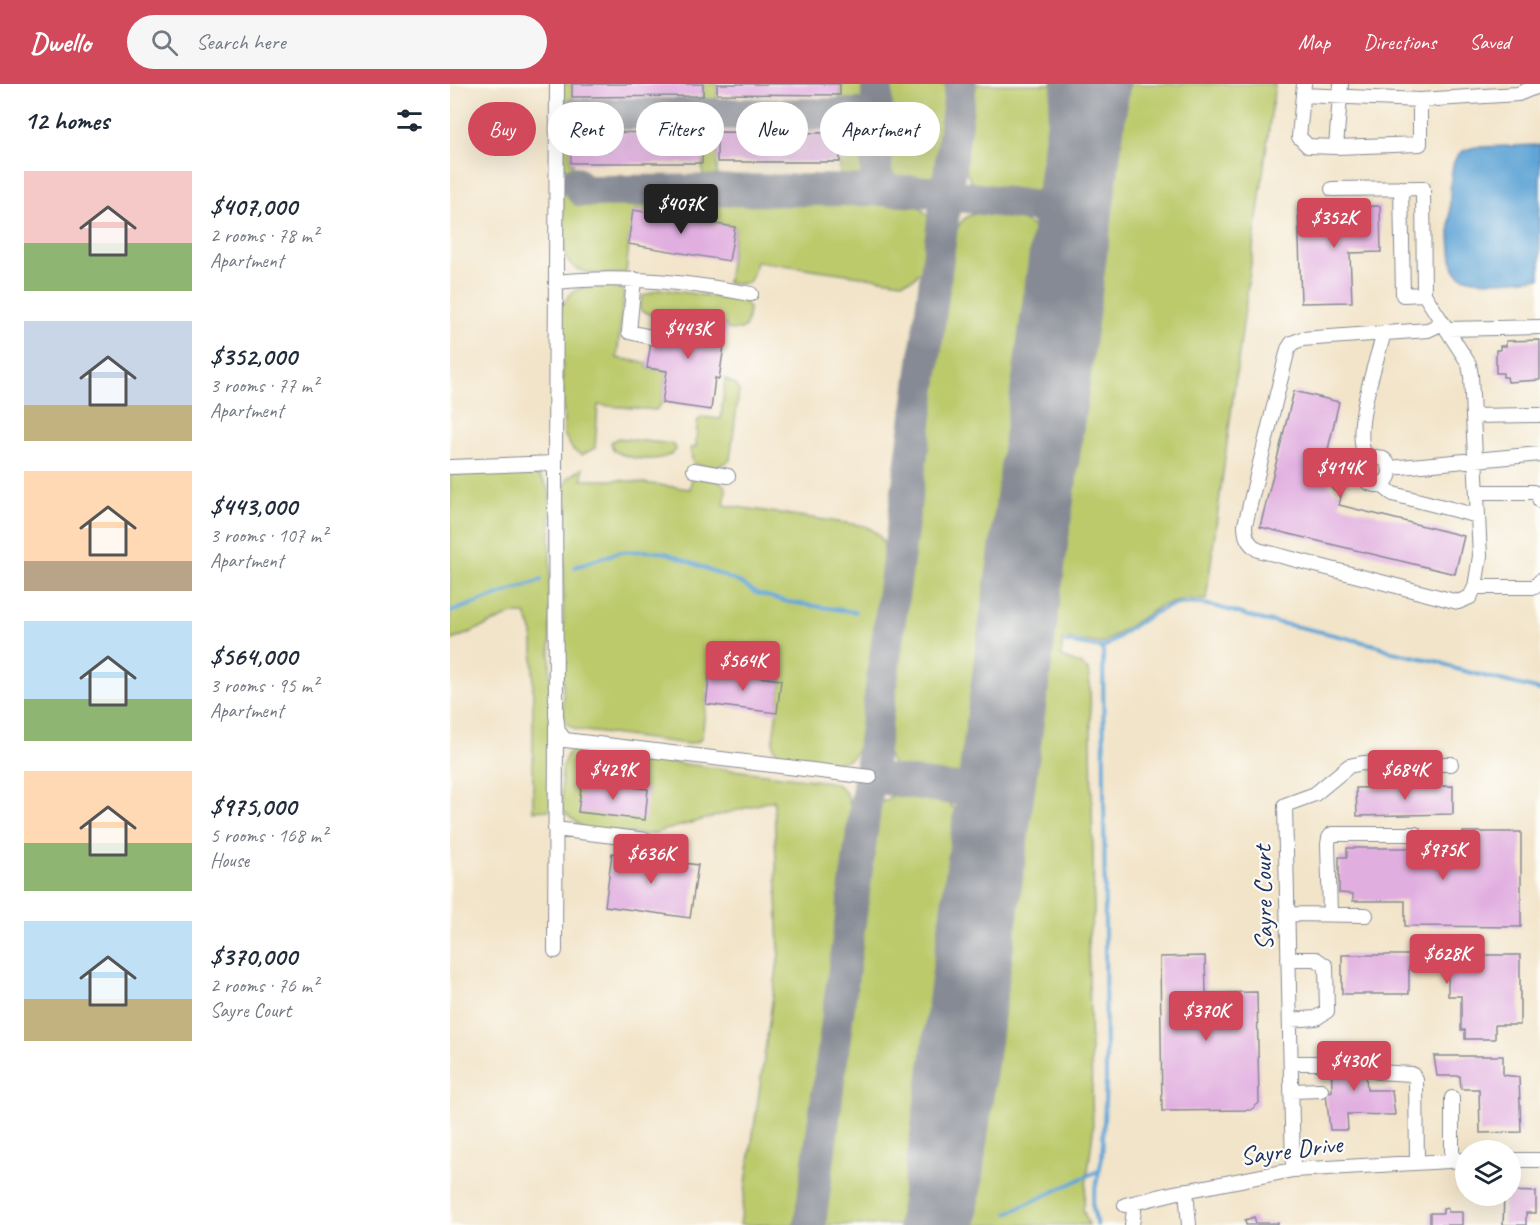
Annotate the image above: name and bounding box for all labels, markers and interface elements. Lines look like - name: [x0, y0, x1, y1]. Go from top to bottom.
- search box: [127, 15, 547, 69]
- text: Dwello: [30, 25, 91, 60]
- icon: search: [148, 26, 181, 59]
- text: Search here: [196, 28, 286, 56]
- text: Map: [1298, 29, 1330, 55]
- text: Directions: [1363, 29, 1436, 55]
- text: Saved: [1469, 29, 1510, 55]
- chip: Buy: [468, 102, 536, 156]
- chip: Rent: [548, 102, 624, 156]
- chip: Filters: [636, 102, 724, 156]
- chip: New: [736, 102, 808, 156]
- chip: Apartment: [820, 102, 940, 156]
- text: 12 homes: [24, 104, 109, 137]
- icon: filters: [393, 104, 426, 137]
- pin: $407K: [639, 184, 723, 235]
- text: $407,000: [210, 190, 297, 223]
- text: $407K: [658, 191, 704, 216]
- icon: home: [72, 195, 144, 267]
- pin: $352K: [1292, 198, 1376, 249]
- text: $352K: [1311, 205, 1357, 230]
- text: 2 rooms · 78 m²: [210, 223, 318, 248]
- text: Apartment: [210, 248, 283, 273]
- pin: $443K: [646, 309, 730, 360]
- text: $443K: [665, 316, 711, 341]
- text: $352,000: [210, 340, 297, 373]
- icon: home: [72, 345, 144, 417]
- text: 3 rooms · 77 m²: [210, 373, 318, 398]
- text: Apartment: [210, 398, 283, 423]
- pin: $414K: [1298, 448, 1382, 499]
- text: $414K: [1317, 455, 1363, 480]
- text: $443,000: [210, 490, 297, 523]
- icon: home: [72, 495, 144, 567]
- text: 3 rooms · 107 m²: [210, 523, 327, 548]
- text: Apartment: [210, 548, 283, 573]
- text: $564,000: [210, 640, 297, 673]
- pin: $564K: [701, 641, 785, 692]
- icon: home: [72, 645, 144, 717]
- text: $564K: [720, 648, 766, 673]
- text: 3 rooms · 95 m²: [210, 673, 318, 698]
- text: Apartment: [210, 698, 283, 723]
- pin: $429K: [571, 750, 655, 801]
- pin: $684K: [1363, 750, 1447, 801]
- text: $429K: [590, 757, 636, 782]
- text: $684K: [1382, 757, 1428, 782]
- text: $975,000: [210, 790, 296, 823]
- icon: home: [72, 795, 144, 867]
- text: 5 rooms · 168 m²: [210, 823, 327, 848]
- pin: $975K: [1401, 830, 1485, 881]
- pin: $636K: [609, 834, 693, 885]
- text: $975K: [1420, 837, 1466, 862]
- text: $636K: [628, 841, 675, 866]
- street label: Sayre Court: [1246, 843, 1280, 951]
- text: House: [210, 848, 249, 873]
- pin: $628K: [1405, 934, 1489, 985]
- text: $370,000: [210, 940, 297, 973]
- text: $628K: [1424, 941, 1470, 966]
- icon: home: [72, 945, 144, 1017]
- text: 2 rooms · 76 m²: [210, 973, 318, 998]
- pin: $370K: [1164, 991, 1248, 1042]
- text: Sayre Court: [210, 998, 291, 1023]
- text: $370K: [1183, 998, 1229, 1023]
- pin: $430K: [1312, 1041, 1396, 1092]
- text: $430K: [1331, 1048, 1377, 1073]
- street label: Sayre Drive: [1238, 1127, 1346, 1173]
- map controls: [1455, 1140, 1521, 1206]
- button: layers: [1455, 1140, 1521, 1206]

